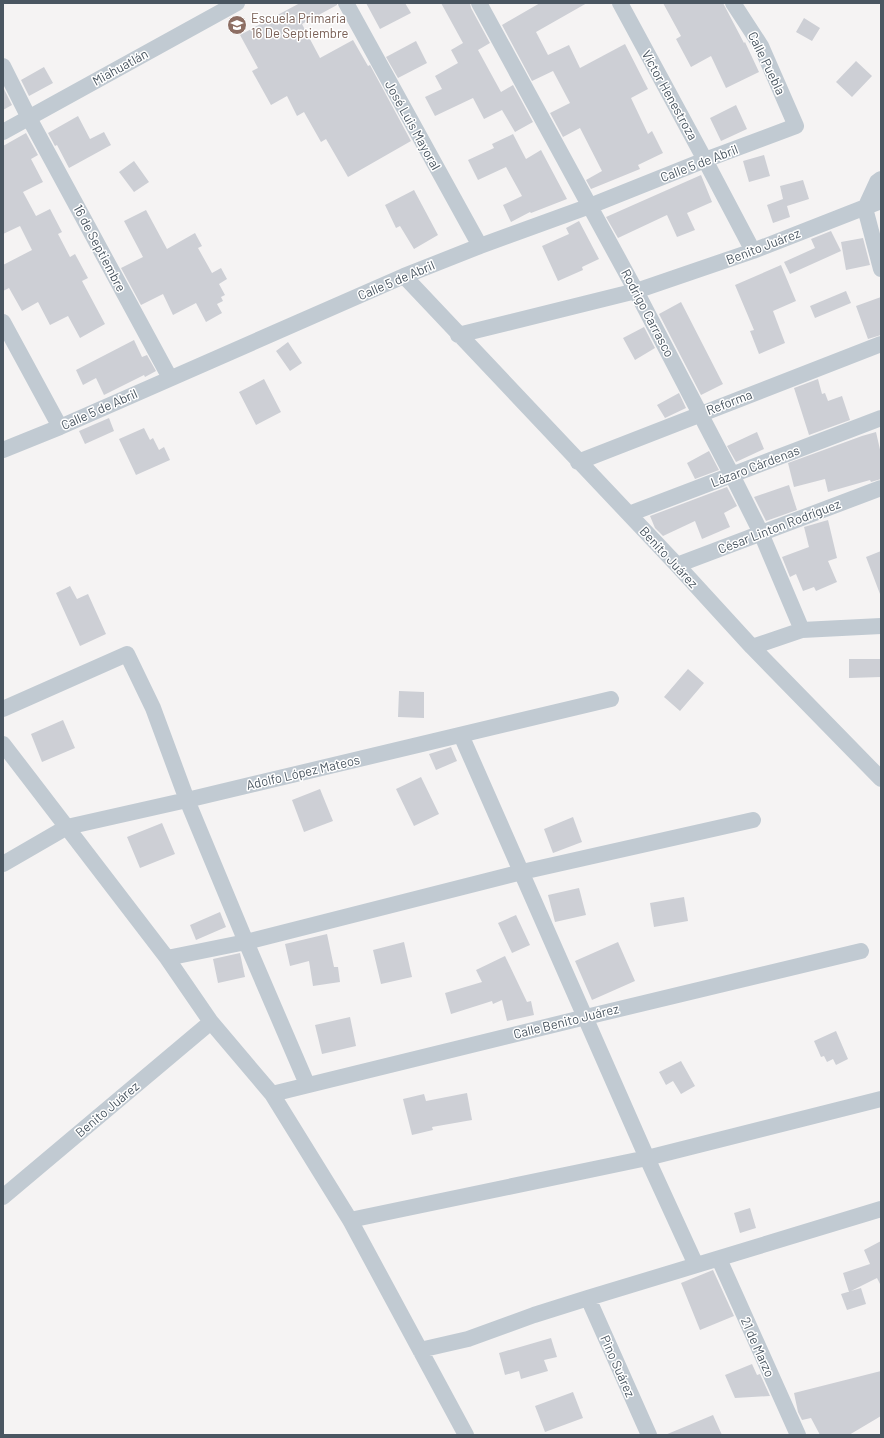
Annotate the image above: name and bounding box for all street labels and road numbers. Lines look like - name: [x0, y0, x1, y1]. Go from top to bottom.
- street label: Calle Puebla: [745, 29, 789, 97]
- street label: Miahuatlán: [89, 45, 151, 89]
- street label: Víctor Henestroza: [639, 47, 701, 143]
- street label: José Luis Mayoral: [382, 77, 444, 173]
- street label: Calle 5 de Abril: [658, 141, 740, 185]
- street label: 16 de Septiembre: [70, 202, 130, 294]
- street label: Benito Juárez: [724, 224, 803, 267]
- street label: Calle 5 de Abril: [355, 257, 437, 303]
- street label: Rodrigo Carrasco: [618, 266, 678, 360]
- street label: Calle 5 de Abril: [58, 385, 140, 433]
- street label: Reforma: [704, 386, 754, 418]
- street label: Lázaro Cárdenas: [708, 442, 802, 490]
- street label: César Linton Rodríguez: [715, 495, 843, 557]
- street label: Benito Juárez: [637, 523, 702, 591]
- street label: Adolfo López Mateos: [245, 751, 361, 793]
- street label: Calle Benito Juárez: [512, 1000, 621, 1042]
- street label: Benito Juárez: [72, 1078, 142, 1140]
- street label: 21 de Marzo: [738, 1314, 778, 1380]
- street label: Pino Suárez: [597, 1333, 639, 1400]

